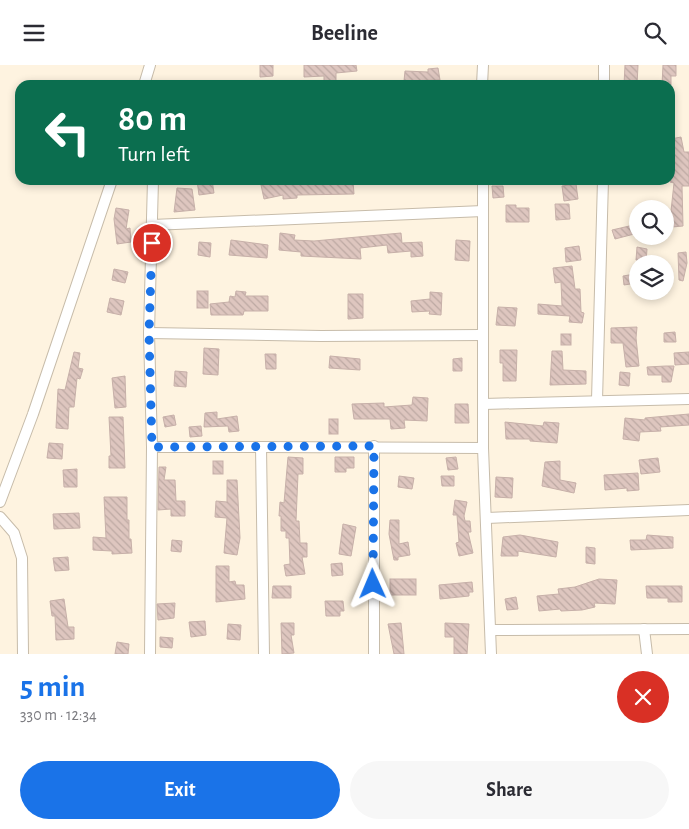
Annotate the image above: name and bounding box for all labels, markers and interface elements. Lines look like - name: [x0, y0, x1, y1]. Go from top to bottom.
- icon: menu: [20, 19, 48, 47]
- icon: search: [641, 19, 669, 47]
- text: Beeline: [311, 22, 378, 44]
- icon: left: [35, 100, 100, 165]
- text: 80 m: [118, 102, 187, 137]
- text: Turn left: [118, 143, 190, 165]
- map controls: [629, 200, 674, 300]
- button: search: [629, 200, 674, 245]
- pin: [131, 222, 173, 264]
- icon: arrive: [138, 229, 166, 257]
- button: layers: [629, 255, 674, 300]
- position arrow: [346, 557, 398, 609]
- button: close: [617, 671, 669, 723]
- text: 5 min: [20, 672, 85, 702]
- text: 330 m · 12:34: [20, 707, 97, 723]
- button: Exit: [20, 761, 340, 819]
- button: Share: [350, 761, 669, 819]

